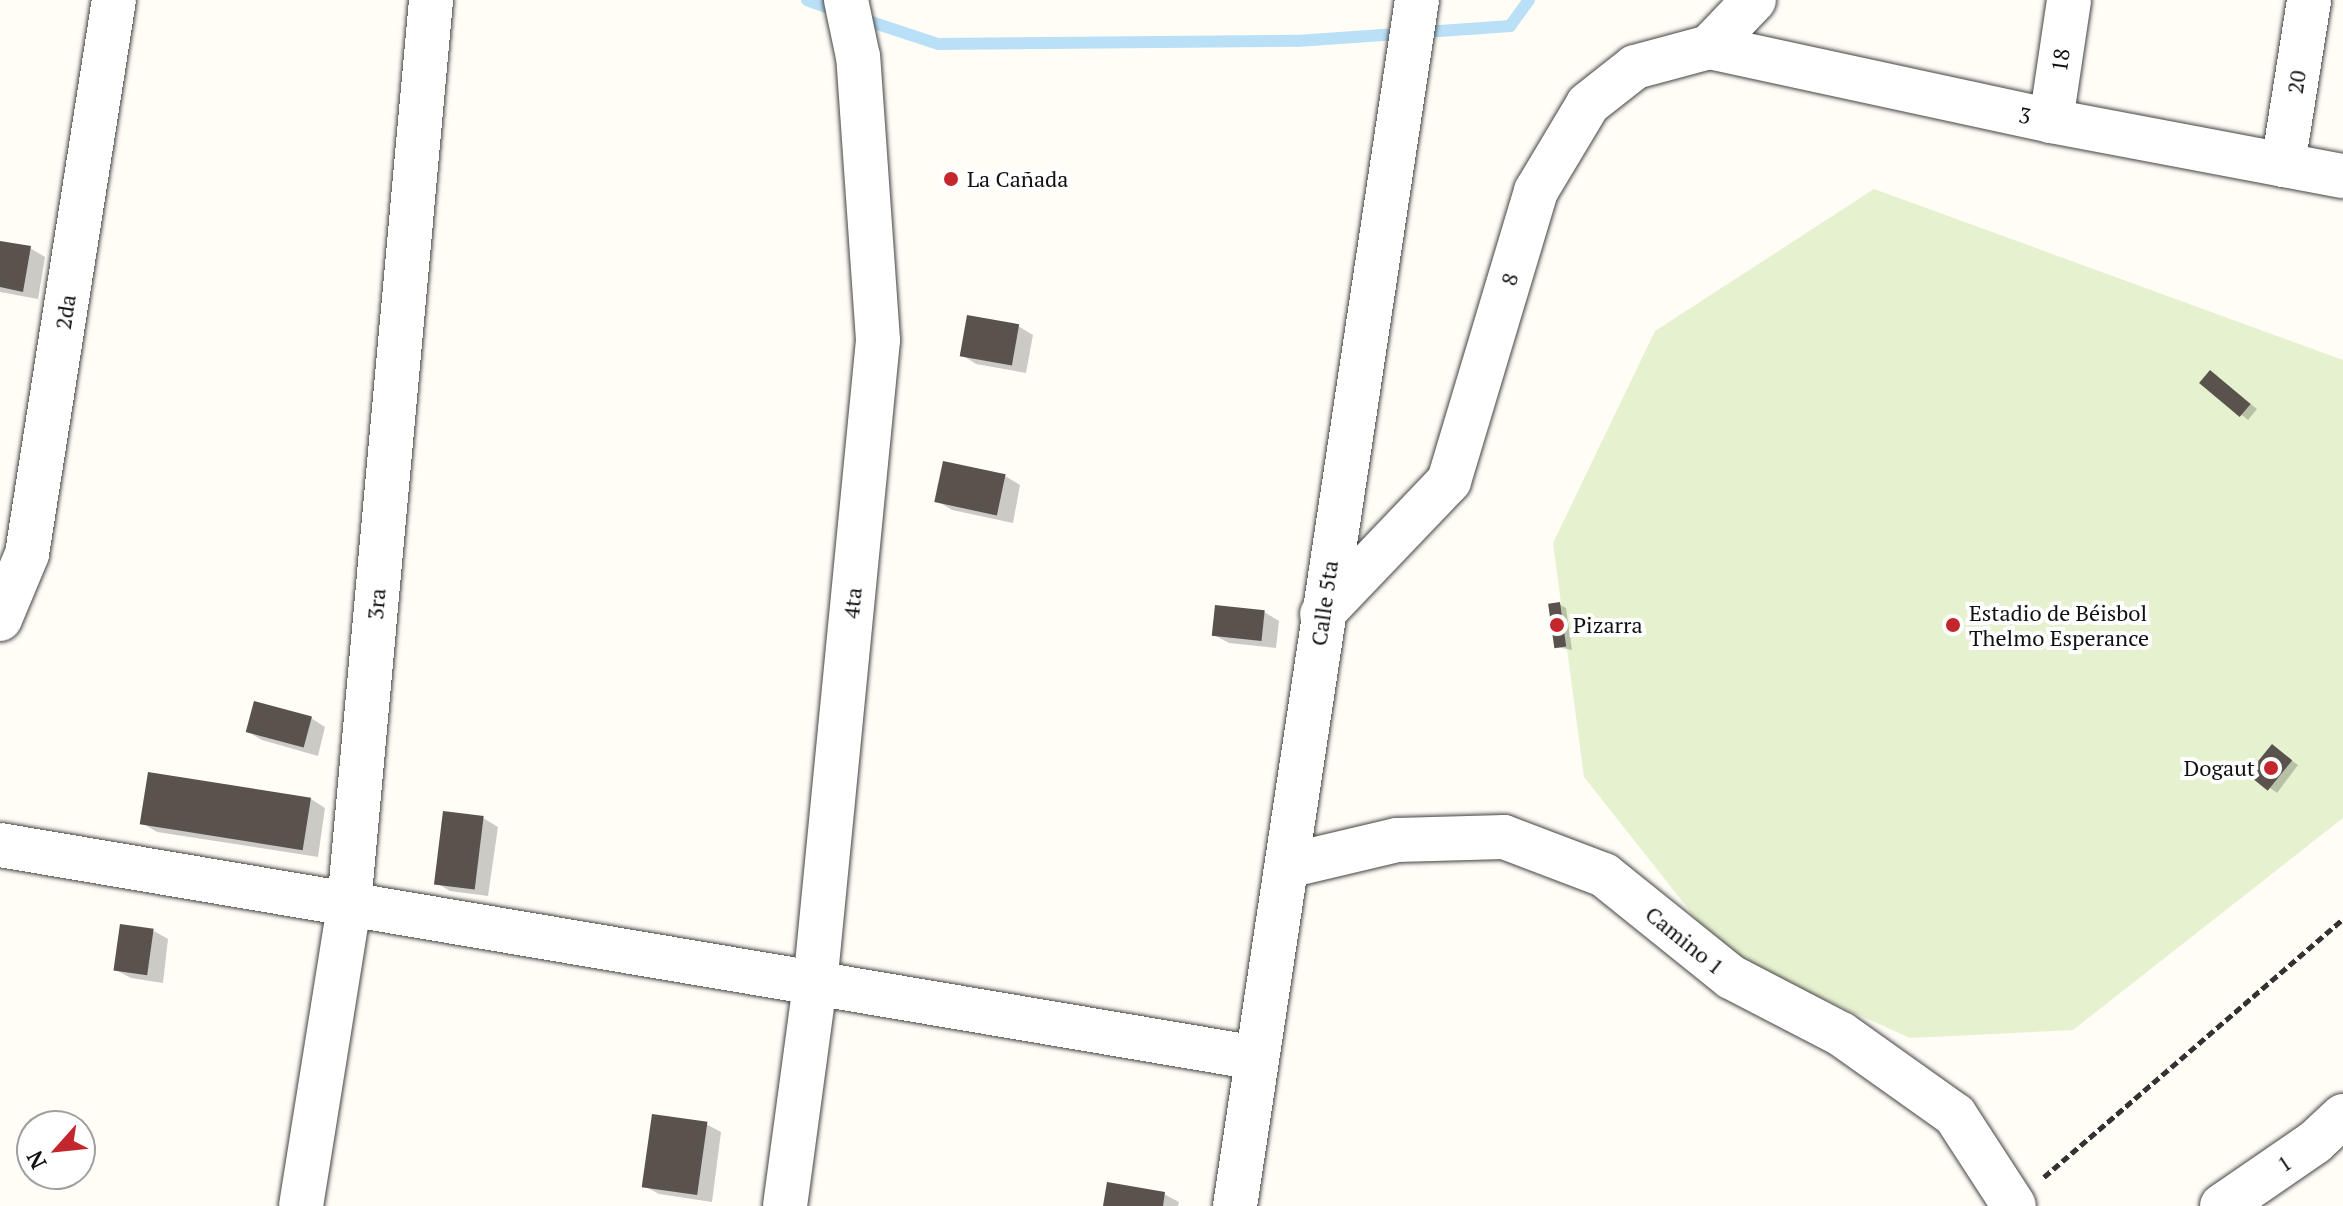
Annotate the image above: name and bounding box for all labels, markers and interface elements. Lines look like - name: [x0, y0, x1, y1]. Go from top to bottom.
- street label: 18: [2045, 47, 2075, 73]
- street label: 20: [2281, 68, 2311, 96]
- street label: 3: [2017, 101, 2033, 129]
- place label: La Cañada: [967, 166, 1068, 192]
- marker: La Cañada: [942, 170, 960, 188]
- street label: 8: [1495, 270, 1523, 288]
- street label: 2da: [49, 293, 81, 331]
- street label: Calle 5ta: [1305, 559, 1343, 647]
- street label: 4ta: [837, 586, 867, 620]
- street label: 3ra: [361, 587, 391, 621]
- place label: Estadio de Béisbol Thelmo Esperance: [1969, 599, 2149, 650]
- place label: Pizarra: [1573, 612, 1643, 638]
- marker: Pizarra: [1548, 616, 1566, 634]
- marker: Estadio de Béisbol Thelmo Esperance: [1944, 616, 1962, 634]
- place label: Dogaut: [2184, 755, 2255, 781]
- marker: Dogaut: [2262, 759, 2280, 777]
- street label: Camino 1: [1640, 900, 1730, 980]
- north arrow: [16, 1110, 96, 1190]
- text: N: [19, 1146, 53, 1174]
- street label: 1: [2272, 1149, 2296, 1177]

